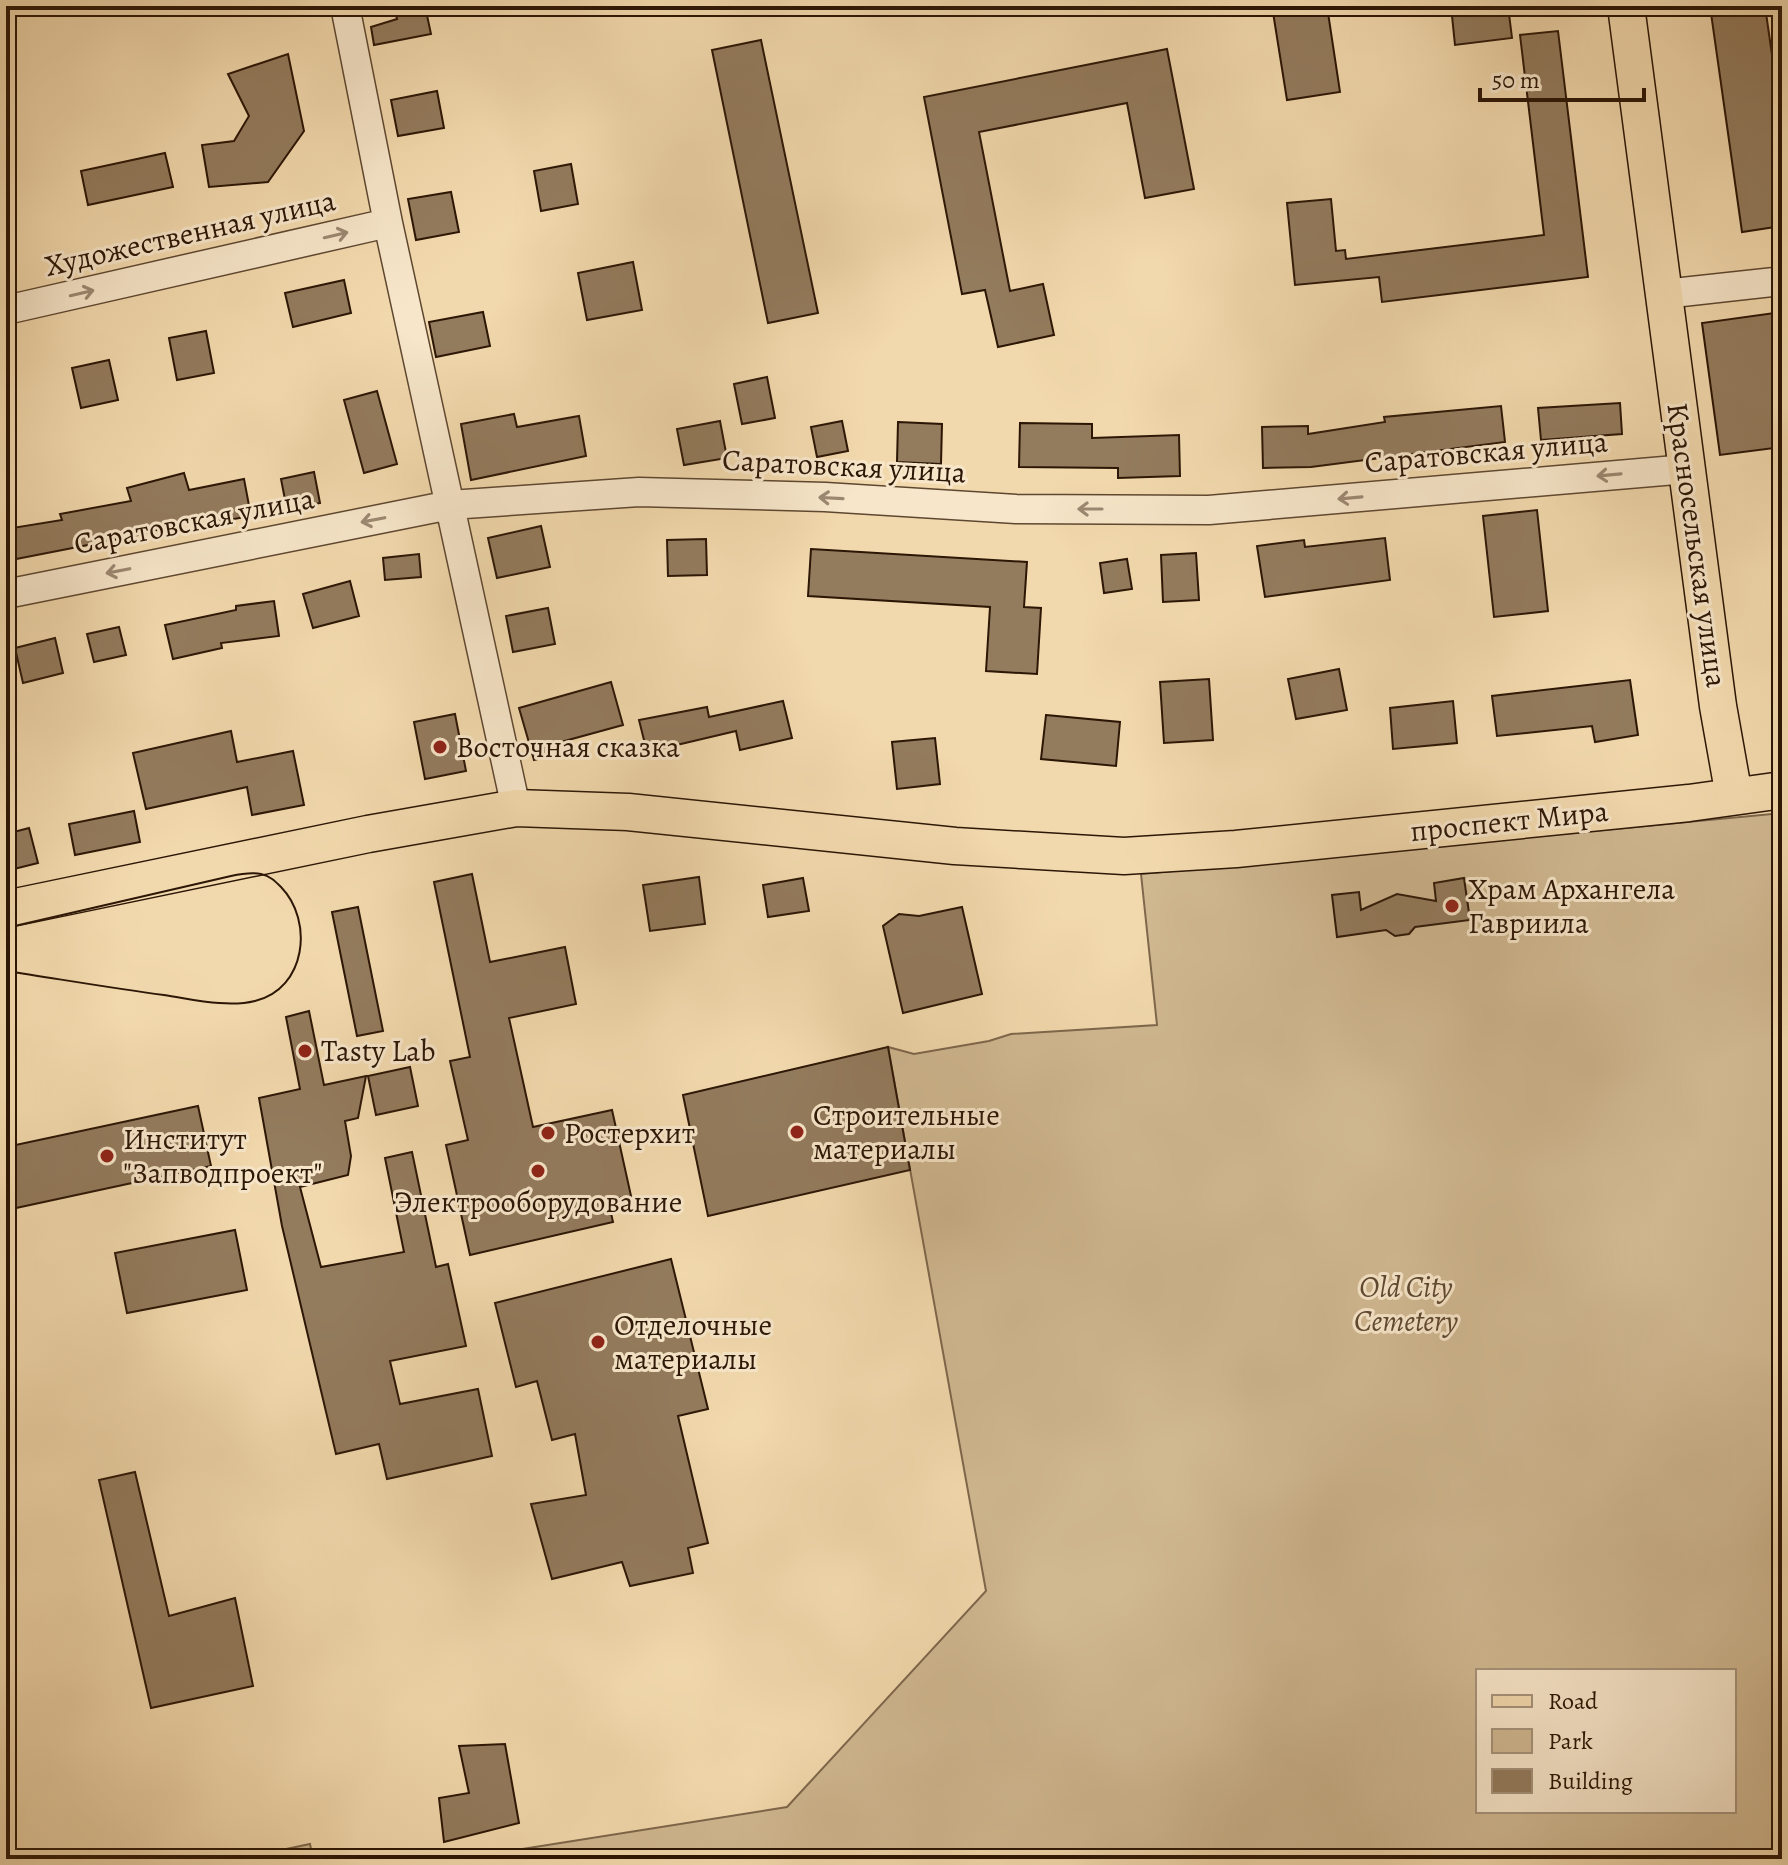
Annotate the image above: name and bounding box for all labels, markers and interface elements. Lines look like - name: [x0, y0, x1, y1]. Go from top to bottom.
- scale bar: [1480, 52, 1644, 102]
- text: 50 m: [1492, 64, 1540, 96]
- street label: Художественная улица: [41, 180, 340, 286]
- one-way arrow: [322, 227, 348, 242]
- one-way arrow: [69, 285, 94, 300]
- street label: Красносельская улица: [1657, 400, 1737, 690]
- street label: Саратовская улица: [1363, 421, 1609, 483]
- street label: Саратовская улица: [721, 440, 967, 492]
- one-way arrow: [1596, 468, 1623, 483]
- street label: Саратовская улица: [71, 478, 318, 564]
- one-way arrow: [818, 490, 845, 505]
- one-way arrow: [1337, 490, 1364, 505]
- one-way arrow: [1077, 502, 1104, 517]
- one-way arrow: [361, 513, 386, 528]
- one-way arrow: [106, 564, 131, 579]
- place label: Восточная сказка: [456, 727, 680, 767]
- marker: Восточная сказка: [431, 738, 449, 756]
- street label: проспект Мира: [1408, 791, 1610, 851]
- place label: Храм Архангела Гавриила: [1468, 869, 1675, 943]
- marker: Храм Архангела Гавриила: [1443, 897, 1461, 915]
- place label: Tasty Lab: [321, 1031, 436, 1071]
- marker: Tasty Lab: [296, 1042, 314, 1060]
- place label: Строительные материалы: [813, 1095, 1000, 1169]
- place label: Ростерхит: [564, 1113, 695, 1153]
- place label: Институт "Запводпроект": [123, 1119, 322, 1193]
- marker: Строительные материалы: [788, 1123, 806, 1141]
- marker: Ростерхит: [539, 1124, 557, 1142]
- marker: Институт "Запводпроект": [98, 1147, 116, 1165]
- marker: Электрооборудование: [529, 1162, 547, 1180]
- place label: Электрооборудование: [394, 1182, 682, 1222]
- park label: Old City Cemetery: [1354, 1267, 1458, 1341]
- place label: Отделочные материалы: [614, 1305, 772, 1379]
- marker: Отделочные материалы: [589, 1333, 607, 1351]
- legend: [1476, 1669, 1736, 1813]
- text: Road: [1548, 1685, 1598, 1717]
- text: Park: [1548, 1725, 1593, 1757]
- text: Building: [1548, 1765, 1633, 1797]

